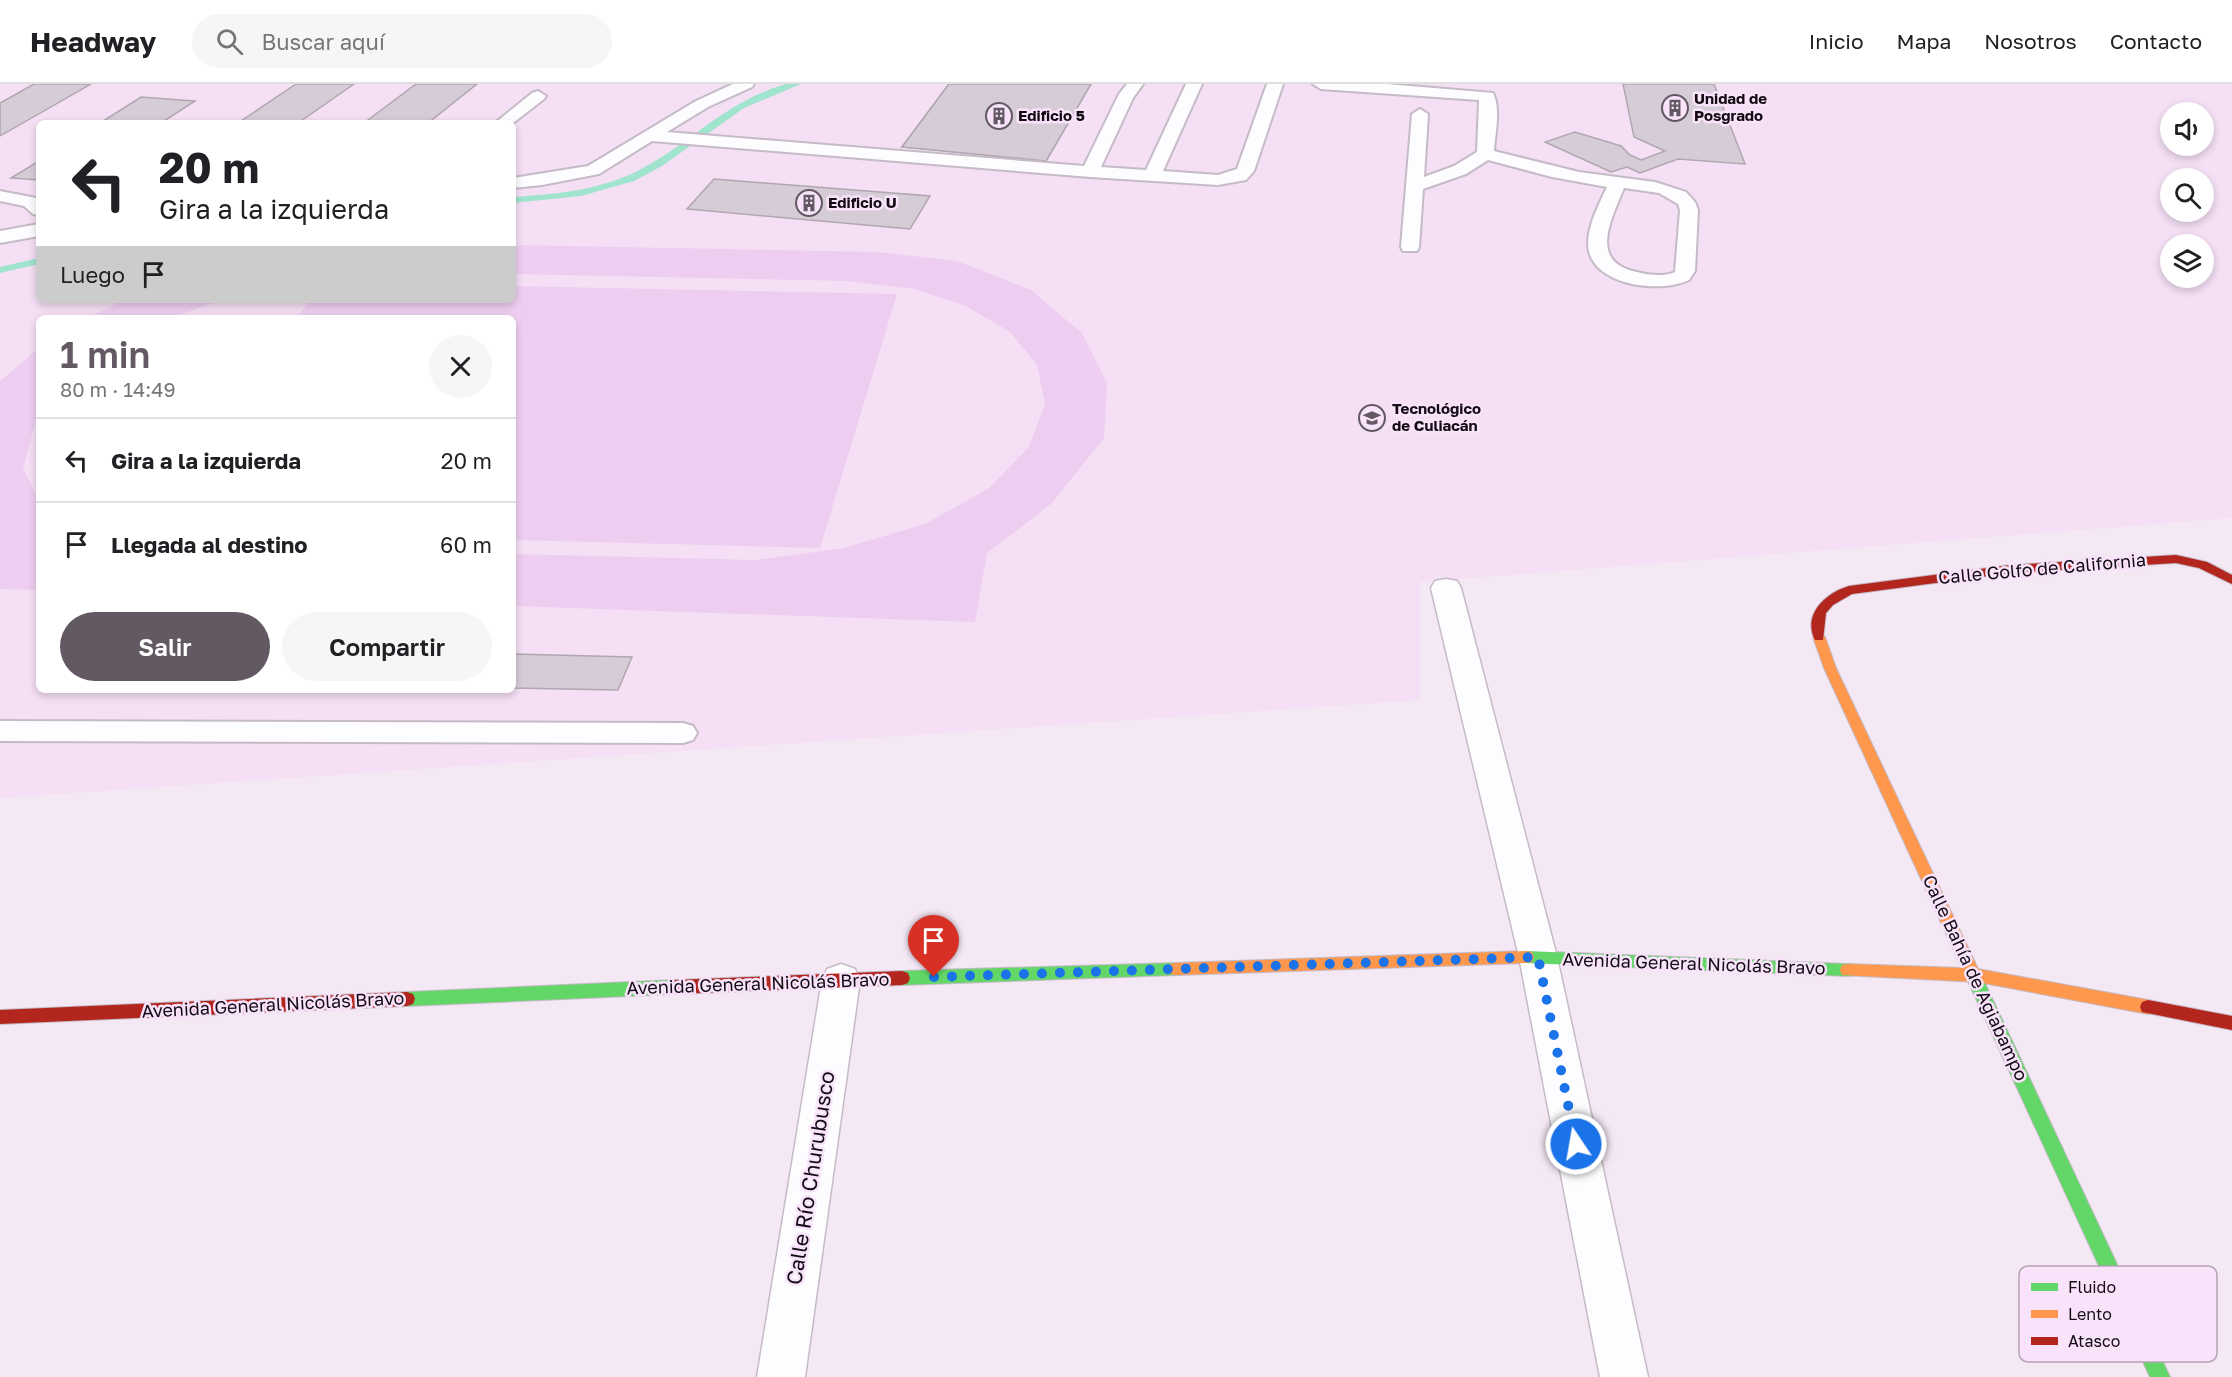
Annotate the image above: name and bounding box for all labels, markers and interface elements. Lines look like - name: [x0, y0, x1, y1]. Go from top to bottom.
- search box: [192, 14, 612, 68]
- text: Headway: [30, 25, 156, 58]
- icon: search: [213, 25, 246, 58]
- text: Buscar aquí: [261, 28, 385, 55]
- text: Inicio: [1809, 28, 1864, 54]
- text: Mapa: [1897, 28, 1951, 54]
- text: Nosotros: [1984, 28, 2077, 54]
- text: Contacto: [2110, 28, 2202, 54]
- place label: Unidad de Posgrado: [1694, 89, 1767, 124]
- building icon: Unidad de Posgrado: [1660, 93, 1690, 123]
- building icon: Edificio 5: [984, 101, 1014, 131]
- map controls: [2160, 102, 2214, 288]
- button: sound: [2160, 102, 2214, 156]
- place label: Edificio 5: [1018, 106, 1085, 124]
- text: 20 m: [159, 142, 259, 192]
- icon: left: [60, 144, 138, 222]
- button: search: [2160, 168, 2214, 222]
- building icon: Edificio U: [794, 188, 824, 218]
- text: Gira a la izquierda: [159, 193, 389, 225]
- place label: Edificio U: [828, 193, 897, 211]
- button: layers: [2160, 234, 2214, 288]
- icon: arrive: [137, 258, 170, 291]
- text: Luego: [60, 261, 125, 288]
- text: 1 min: [60, 333, 150, 376]
- button: close: [429, 335, 492, 398]
- text: 80 m · 14:49: [60, 377, 176, 401]
- place label: Tecnológico de Culiacán: [1392, 399, 1481, 434]
- school or university icon: Tecnológico de Culiacán: [1357, 403, 1387, 433]
- icon: left: [60, 444, 93, 477]
- text: Gira a la izquierda: [111, 447, 301, 474]
- text: 20 m: [441, 447, 492, 474]
- icon: arrive: [60, 528, 93, 561]
- text: Llegada al destino: [111, 531, 308, 558]
- text: 60 m: [440, 531, 492, 558]
- street label: Calle Golfo de California: [1937, 548, 2147, 588]
- button: Salir: [60, 612, 270, 681]
- button: Compartir: [282, 612, 492, 681]
- street label: Calle Bahía de Agiabampo: [1919, 871, 2033, 1084]
- pin: [908, 915, 959, 977]
- icon: arrive: [917, 924, 950, 957]
- street label: Avenida General Nicolás Bravo: [1562, 947, 1826, 979]
- street label: Avenida General Nicolás Bravo: [626, 967, 890, 999]
- street label: Avenida General Nicolás Bravo: [141, 986, 405, 1022]
- street label: Calle Río Churubusco: [780, 1069, 840, 1287]
- position arrow: [1544, 1112, 1608, 1176]
- legend: [2019, 1266, 2217, 1362]
- text: Fluido: [2068, 1277, 2116, 1297]
- text: Lento: [2068, 1304, 2112, 1324]
- text: Atasco: [2068, 1331, 2120, 1351]

